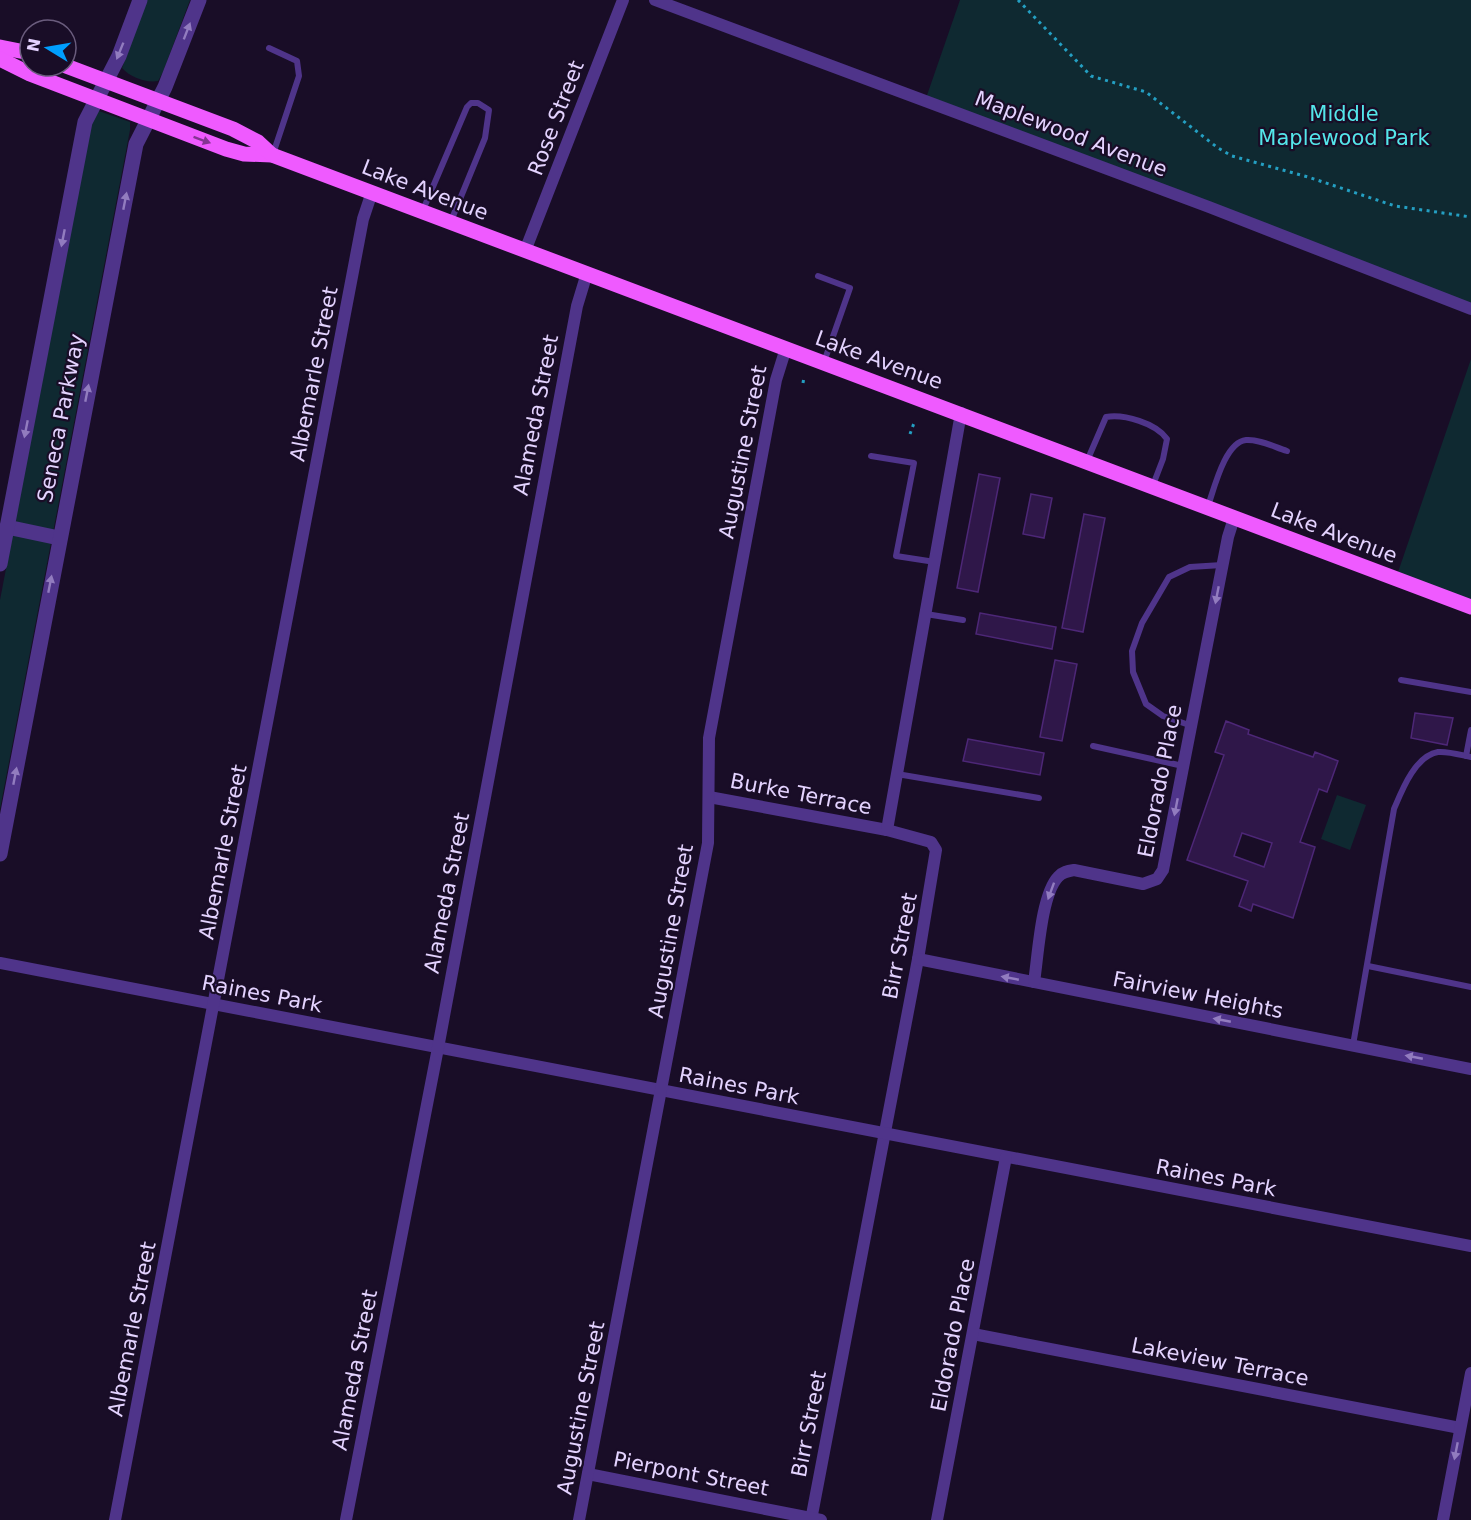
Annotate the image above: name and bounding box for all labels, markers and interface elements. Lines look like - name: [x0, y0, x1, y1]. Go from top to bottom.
- north arrow: [18, 18, 78, 78]
- one-way arrow: [182, 22, 192, 40]
- text: N: [23, 37, 44, 54]
- one-way arrow: [115, 43, 125, 61]
- street label: Rose Street: [523, 57, 589, 179]
- street label: Maplewood Avenue: [971, 86, 1171, 182]
- park label: Middle Maplewood Park: [1258, 102, 1430, 150]
- one-way arrow: [193, 136, 211, 145]
- street label: Lake Avenue: [358, 155, 492, 225]
- one-way arrow: [121, 192, 130, 211]
- one-way arrow: [58, 229, 67, 248]
- street label: Albemarle Street: [285, 285, 343, 463]
- street label: Lake Avenue: [812, 326, 946, 394]
- street label: Seneca Parkway: [33, 332, 89, 504]
- street label: Alameda Street: [509, 333, 563, 497]
- street label: Augustine Street: [714, 363, 772, 541]
- one-way arrow: [83, 383, 92, 402]
- one-way arrow: [21, 420, 30, 439]
- street label: Lake Avenue: [1267, 498, 1401, 568]
- one-way arrow: [46, 575, 55, 594]
- one-way arrow: [1212, 586, 1221, 605]
- street label: Eldorado Place: [1133, 702, 1187, 860]
- street label: Albemarle Street: [194, 763, 252, 941]
- one-way arrow: [11, 766, 20, 785]
- street label: Burke Terrace: [728, 769, 874, 819]
- one-way arrow: [1171, 798, 1180, 817]
- street label: Alameda Street: [420, 811, 474, 975]
- street label: Augustine Street: [644, 842, 698, 1020]
- one-way arrow: [1046, 883, 1056, 901]
- street label: Birr Street: [878, 891, 922, 1001]
- street label: Fairview Heights: [1111, 967, 1285, 1023]
- street label: Raines Park: [200, 971, 325, 1018]
- one-way arrow: [1001, 973, 1020, 982]
- one-way arrow: [1213, 1015, 1232, 1024]
- one-way arrow: [1404, 1052, 1423, 1061]
- street label: Raines Park: [677, 1063, 802, 1110]
- street label: Raines Park: [1154, 1155, 1279, 1202]
- street label: Albemarle Street: [103, 1240, 161, 1418]
- street label: Eldorado Place: [926, 1256, 980, 1414]
- street label: Alameda Street: [328, 1288, 382, 1452]
- street label: Augustine Street: [552, 1319, 610, 1497]
- street label: Lakeview Terrace: [1129, 1333, 1311, 1391]
- street label: Birr Street: [787, 1369, 831, 1479]
- one-way arrow: [1451, 1441, 1460, 1460]
- street label: Pierpont Street: [611, 1447, 771, 1501]

